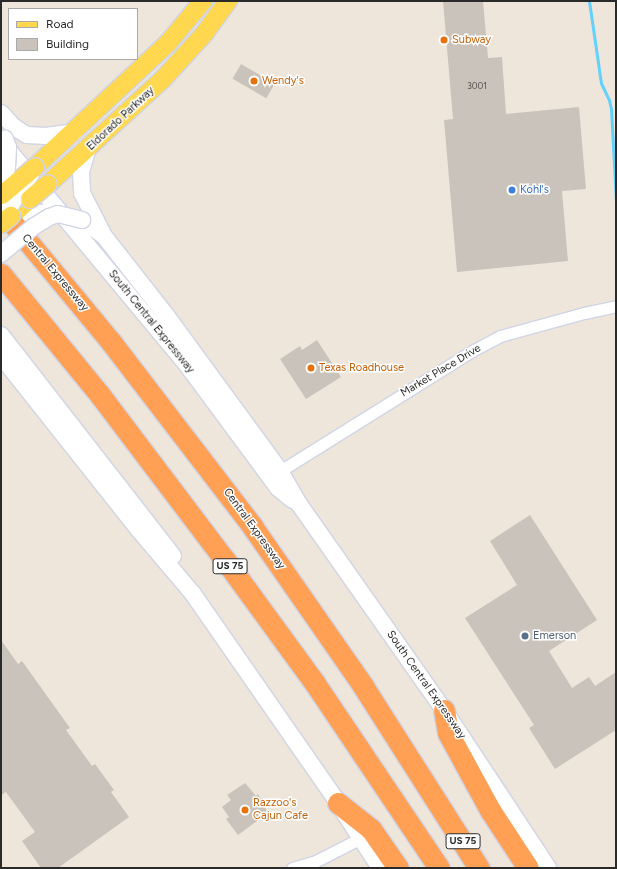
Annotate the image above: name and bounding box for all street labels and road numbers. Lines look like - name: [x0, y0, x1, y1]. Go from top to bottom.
- street label: Eldorado Parkway: [85, 84, 157, 154]
- street label: Central Expressway: [19, 232, 91, 314]
- street label: South Central Expressway: [105, 268, 197, 376]
- street label: Market Place Drive: [398, 342, 484, 400]
- street label: Central Expressway: [220, 486, 288, 572]
- road number: US 75: [212, 558, 248, 574]
- street label: South Central Expressway: [384, 628, 468, 742]
- road number: US 75: [445, 833, 481, 849]

